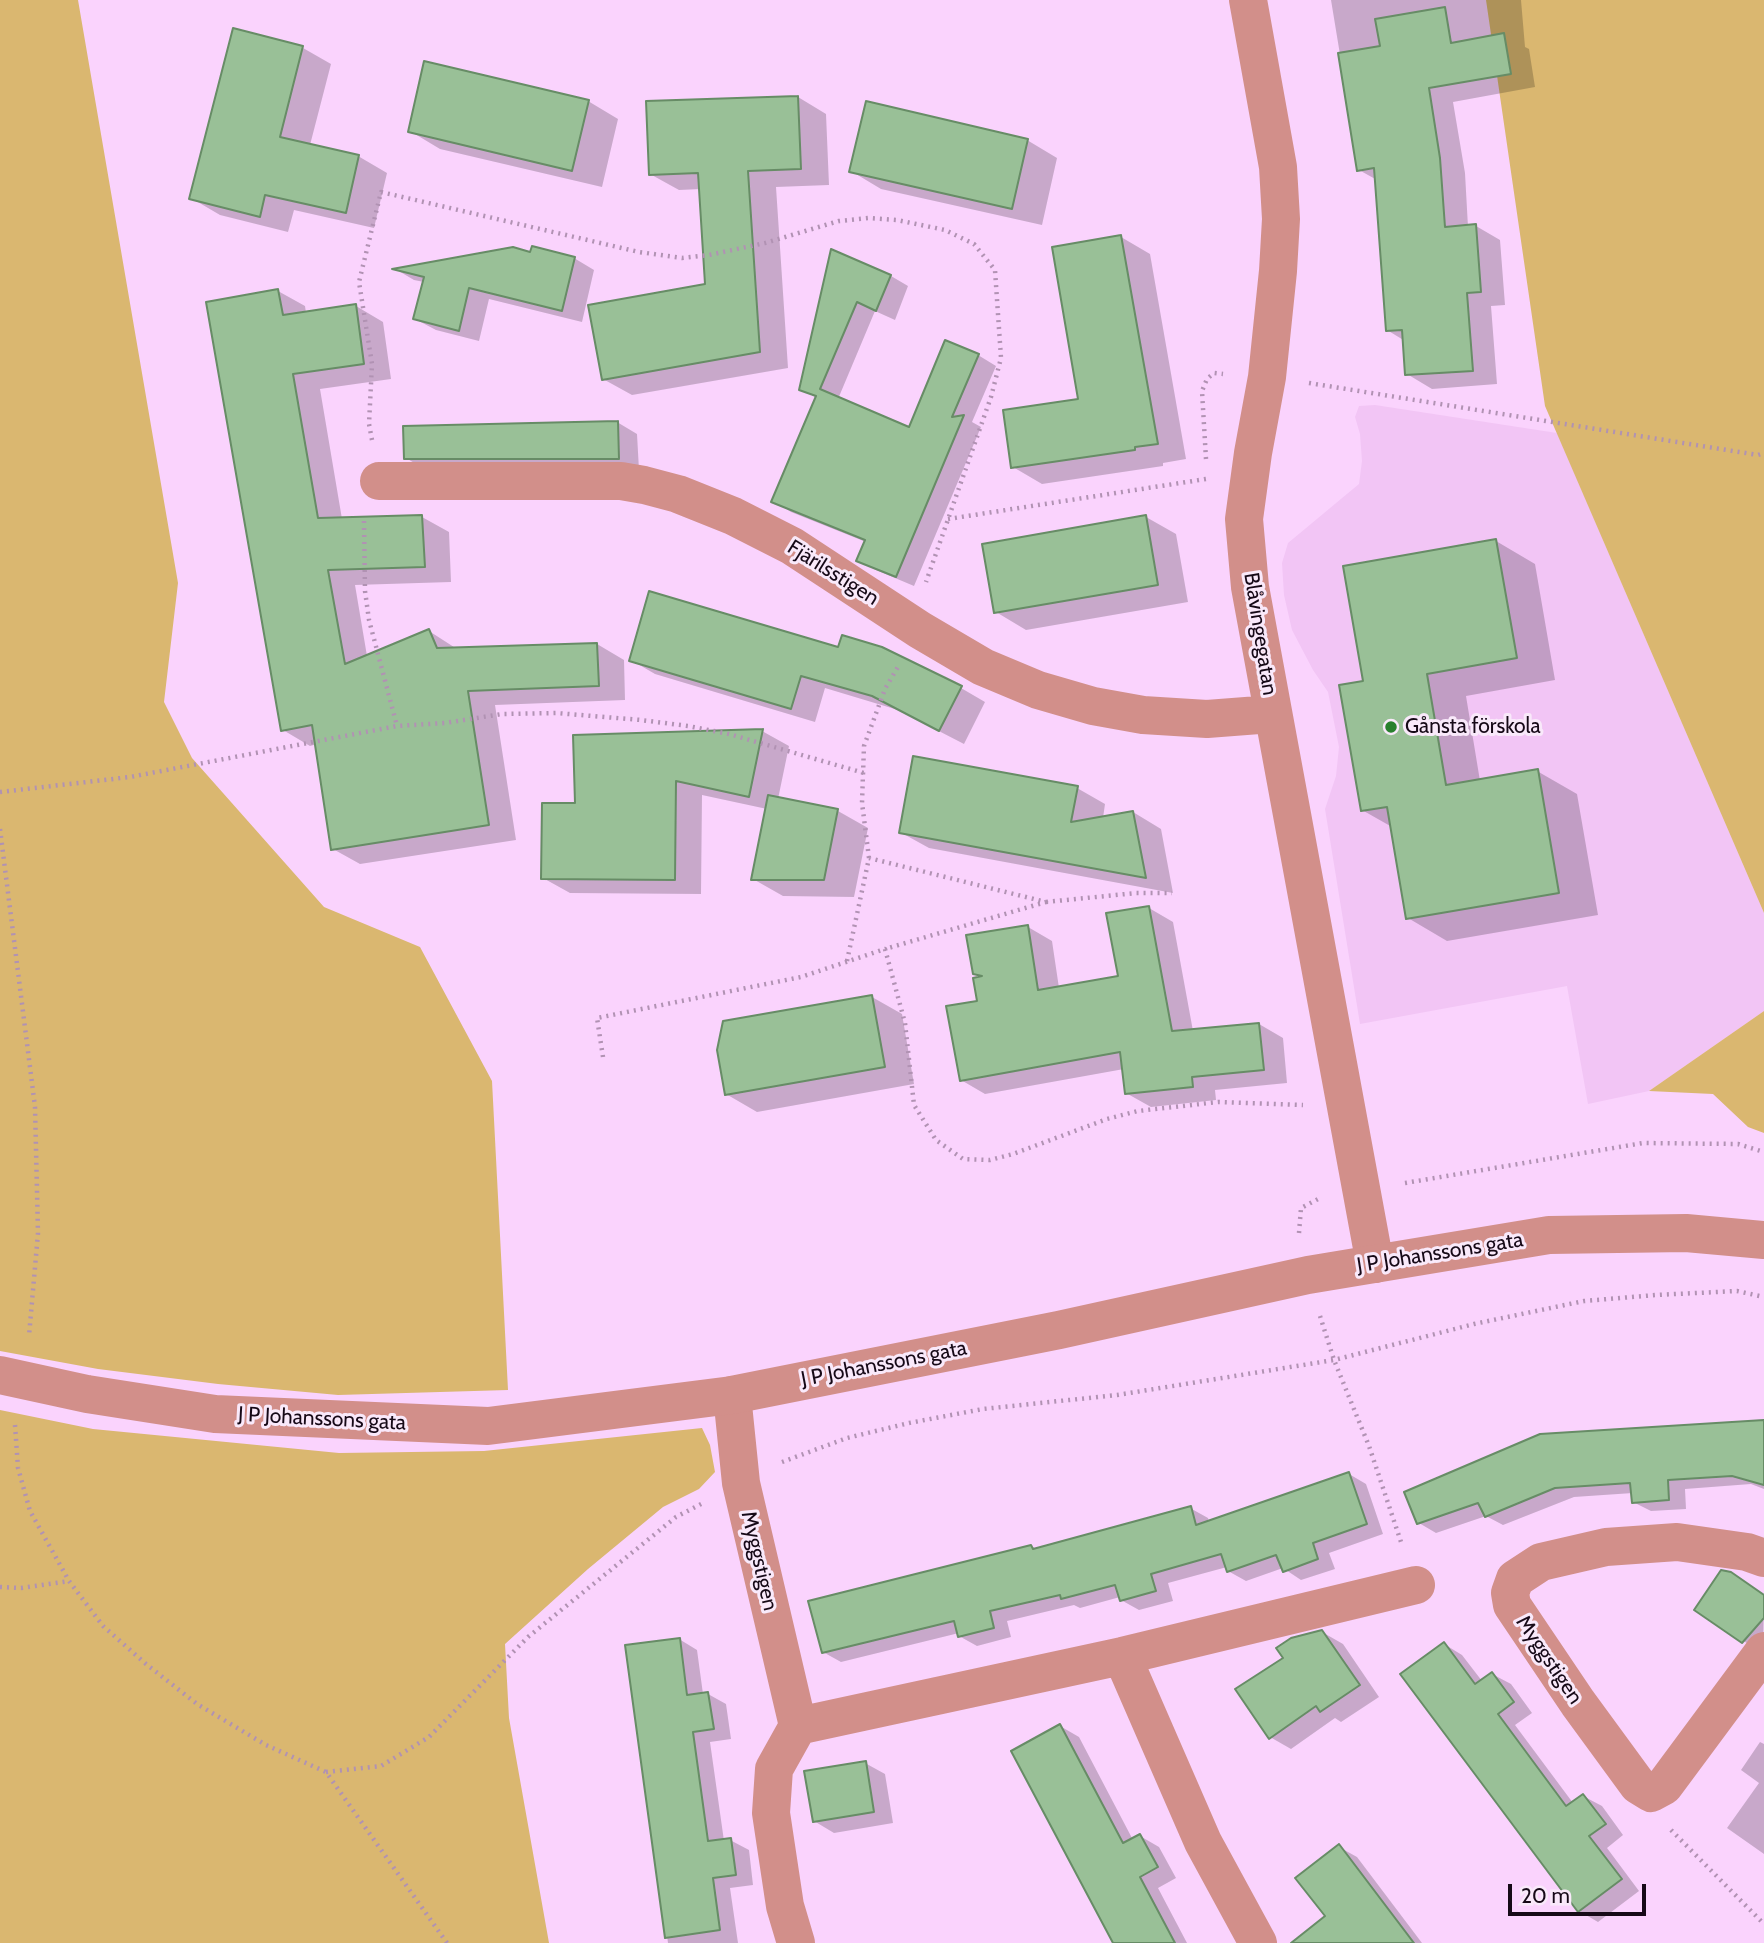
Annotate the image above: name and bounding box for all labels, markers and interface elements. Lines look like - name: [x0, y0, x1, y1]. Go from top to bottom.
- street label: Fjärilsstigen: [783, 535, 883, 611]
- street label: Blåvingegatan: [1238, 571, 1282, 697]
- place label: Gånsta förskola: [1405, 714, 1541, 740]
- marker: Gånsta förskola: [1383, 719, 1399, 735]
- street label: J P Johanssons gata: [1355, 1227, 1525, 1279]
- street label: J P Johanssons gata: [799, 1336, 969, 1392]
- street label: J P Johanssons gata: [237, 1402, 407, 1436]
- street label: Myggstigen: [735, 1509, 783, 1613]
- street label: Myggstigen: [1510, 1611, 1588, 1709]
- scale bar: [1512, 1870, 1650, 1914]
- text: 20 m: [1521, 1883, 1570, 1908]

